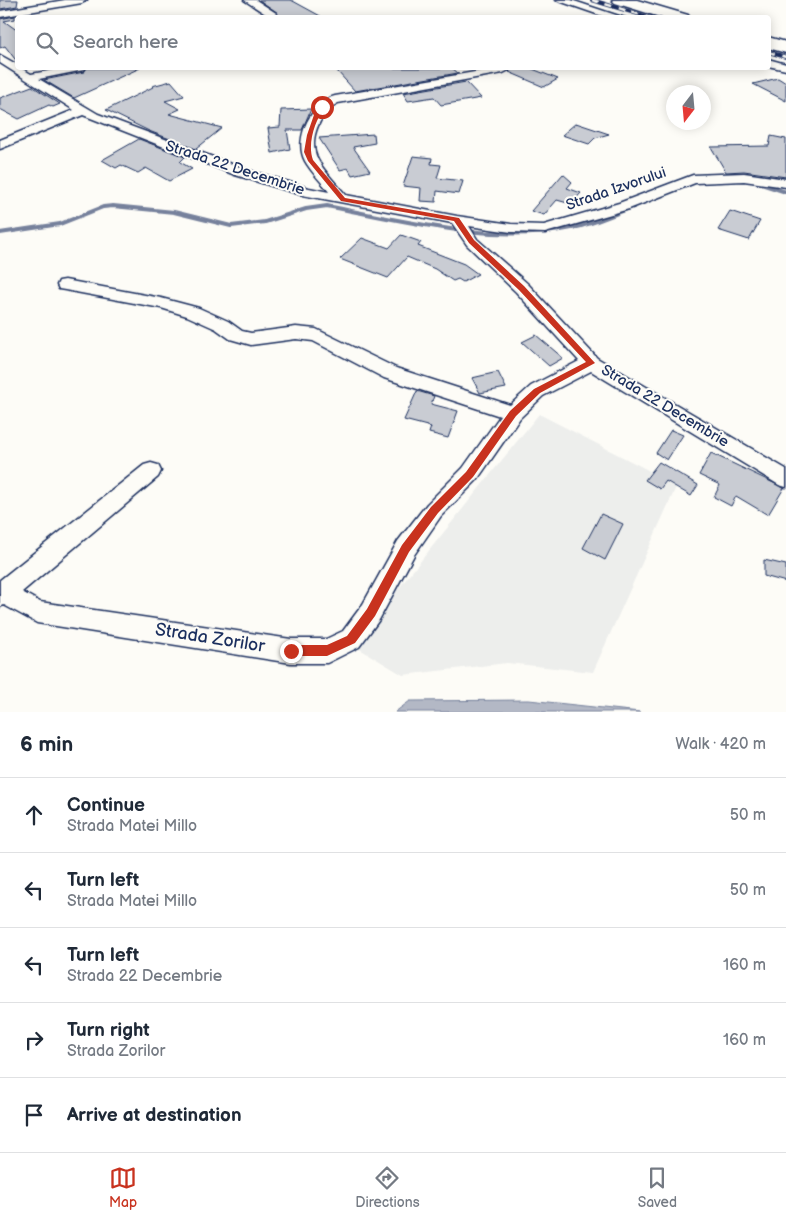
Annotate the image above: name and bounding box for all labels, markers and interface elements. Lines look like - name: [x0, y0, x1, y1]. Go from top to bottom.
- search box: [15, 15, 771, 70]
- icon: search: [33, 29, 61, 57]
- text: Search here: [73, 31, 178, 54]
- north arrow: [666, 85, 711, 130]
- route start: [311, 96, 334, 119]
- street label: Strada 22 Decembrie: [163, 136, 307, 200]
- street label: Strada Izvorului: [563, 163, 669, 215]
- street label: Strada 22 Decembrie: [598, 360, 732, 452]
- street label: Strada Zorilor: [154, 619, 267, 657]
- route end: [280, 640, 303, 663]
- text: 6 min: [20, 732, 73, 757]
- text: Walk · 420 m: [675, 735, 766, 754]
- text: Continue: [67, 794, 145, 817]
- icon: ahead: [20, 801, 48, 829]
- text: 50 m: [730, 806, 766, 825]
- text: Strada Matei Millo: [67, 817, 197, 836]
- text: Turn left: [67, 869, 139, 892]
- icon: left: [20, 876, 48, 904]
- text: 50 m: [730, 881, 766, 900]
- text: Strada Matei Millo: [67, 892, 197, 911]
- text: Turn left: [67, 944, 139, 967]
- icon: left: [20, 951, 48, 979]
- text: 160 m: [723, 956, 766, 975]
- text: Strada 22 Decembrie: [67, 967, 222, 986]
- text: Turn right: [67, 1019, 150, 1042]
- icon: right: [20, 1026, 48, 1054]
- text: 160 m: [723, 1031, 766, 1050]
- text: Strada Zorilor: [67, 1042, 165, 1061]
- icon: arrive: [20, 1101, 48, 1129]
- text: Arrive at destination: [67, 1104, 242, 1127]
- tab: Map: [109, 1164, 137, 1211]
- tab: Directions: [355, 1164, 420, 1211]
- tab: Saved: [638, 1164, 677, 1211]

